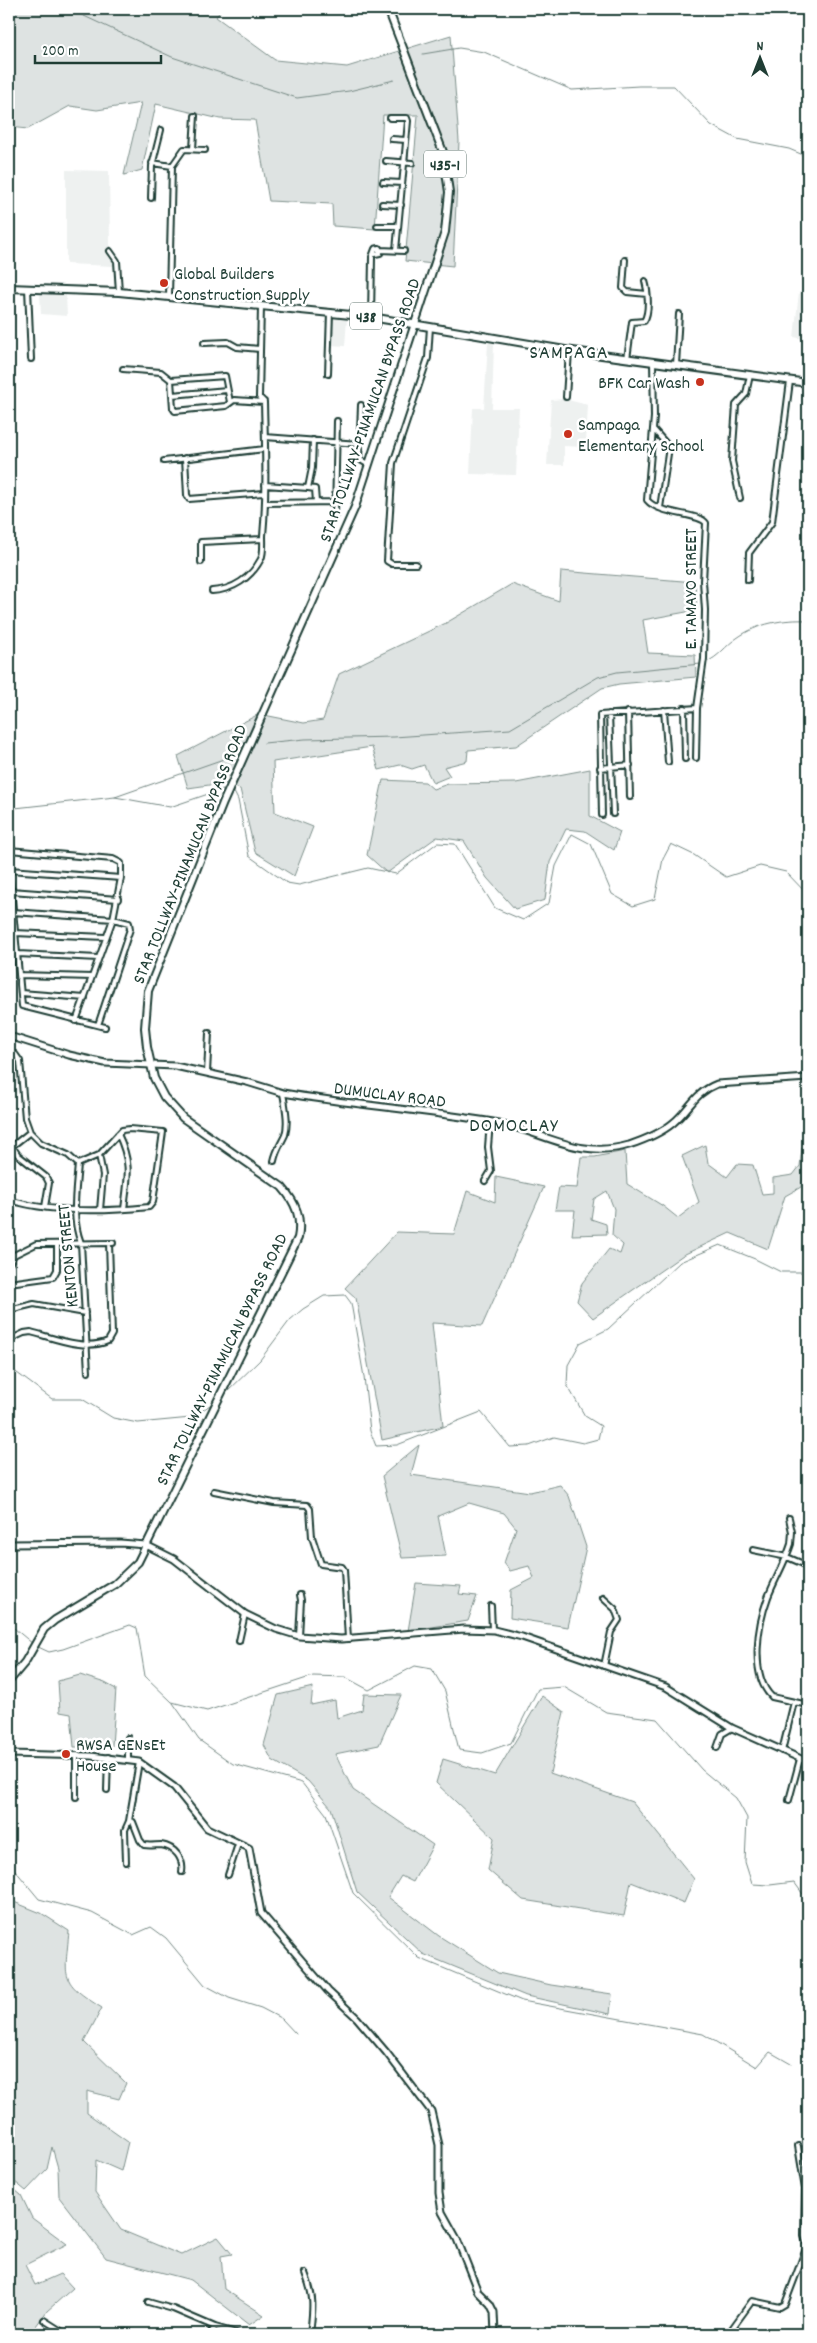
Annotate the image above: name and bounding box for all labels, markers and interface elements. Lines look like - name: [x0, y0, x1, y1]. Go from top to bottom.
- scale bar: [35, 32, 161, 64]
- north arrow: [734, 32, 784, 82]
- text: N: [757, 37, 764, 57]
- text: 200 m: [42, 41, 79, 63]
- road number: 435-1: [424, 150, 466, 178]
- place label: Global Builders Construction Supply: [174, 263, 310, 309]
- street label: STAR TOLLWAY-PINAMUCAN BYPASS ROAD: [314, 275, 428, 546]
- marker: Global Builders Construction Supply: [158, 277, 170, 289]
- road number: 438: [350, 302, 382, 330]
- district label: SAMPAGA: [529, 340, 609, 368]
- place label: BFK Car Wash: [598, 372, 690, 397]
- marker: BFK Car Wash: [694, 376, 706, 388]
- place label: Sampaga Elementary School: [578, 414, 705, 460]
- marker: Sampaga Elementary School: [562, 428, 574, 440]
- street label: E. TAMAYO STREET: [680, 528, 705, 650]
- street label: STAR TOLLWAY-PINAMUCAN BYPASS ROAD: [128, 721, 255, 988]
- street label: DUMUCLAY ROAD: [332, 1077, 447, 1116]
- district label: DOMOCLAY: [469, 1113, 559, 1141]
- street label: KENTON STREET: [53, 1203, 86, 1308]
- street label: STAR TOLLWAY-PINAMUCAN BYPASS ROAD: [151, 1230, 295, 1490]
- place label: RWSA GENsEt House: [76, 1734, 166, 1780]
- marker: RWSA GENsEt House: [60, 1748, 72, 1760]

